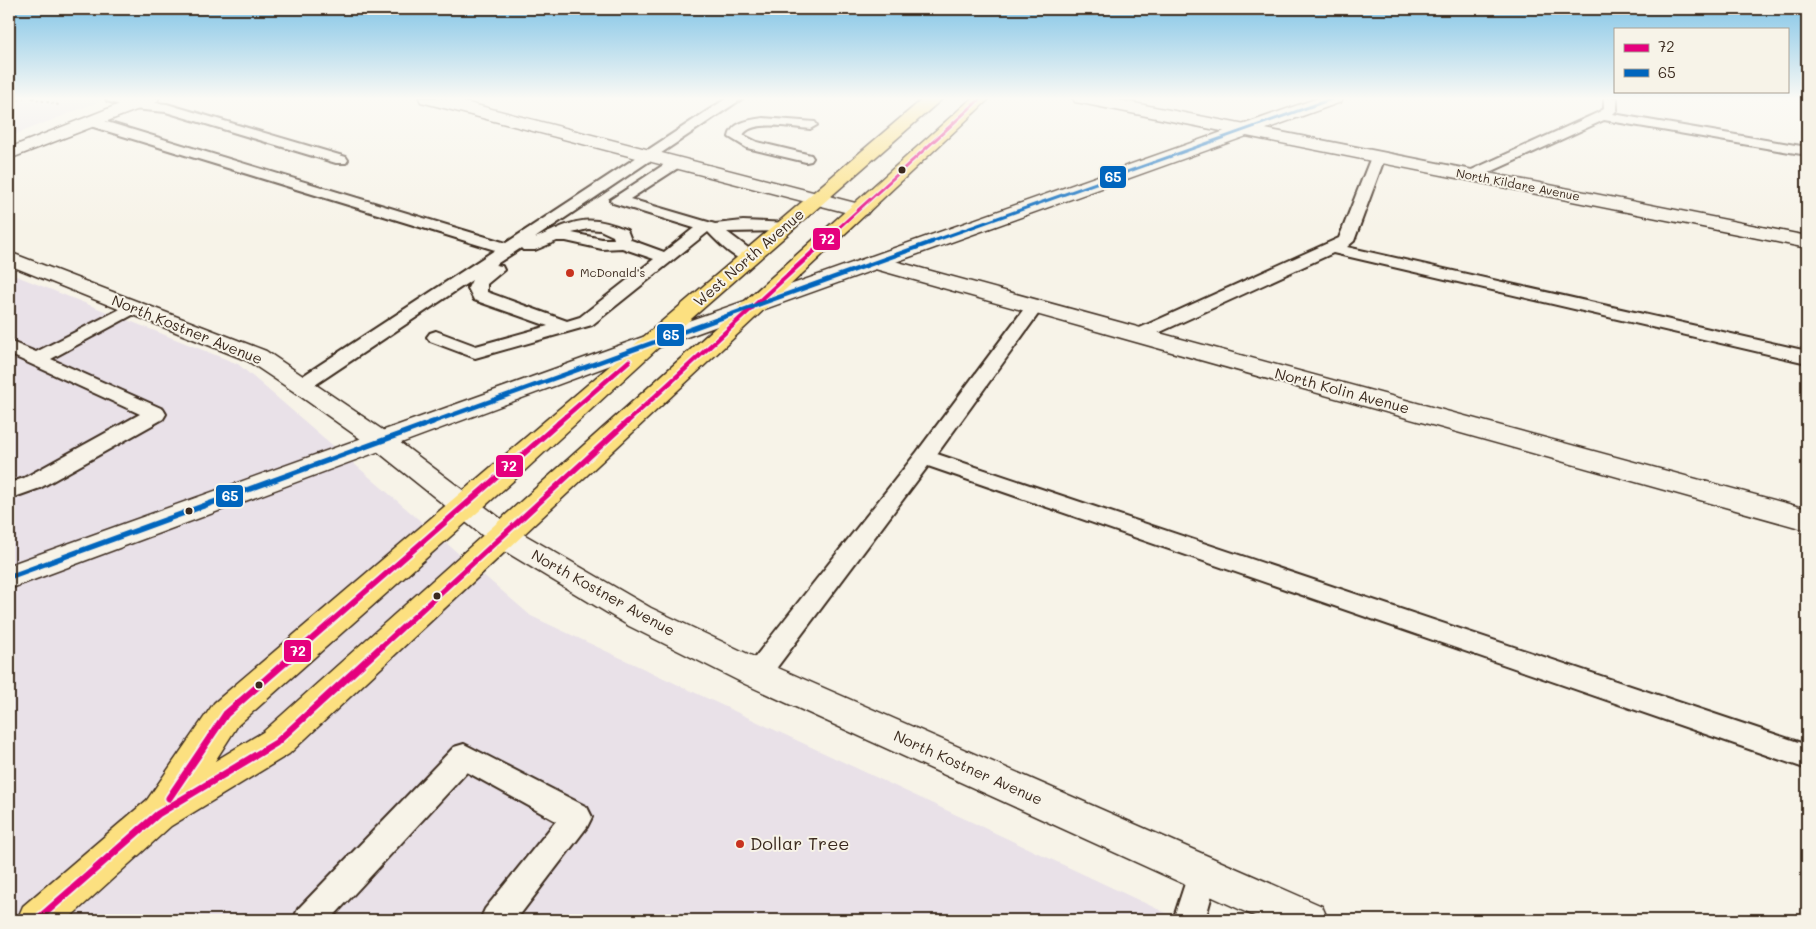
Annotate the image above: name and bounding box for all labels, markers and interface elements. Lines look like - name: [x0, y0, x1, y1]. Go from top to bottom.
- legend: [1614, 28, 1788, 92]
- text: 72: [1658, 36, 1675, 56]
- text: 65: [1658, 62, 1676, 82]
- street label: North Kildare Avenue: [1455, 164, 1581, 204]
- unlabelled marker: [897, 165, 907, 175]
- line badge: 65: [1099, 165, 1127, 189]
- text: 65: [1105, 167, 1121, 186]
- street label: West North Avenue: [689, 204, 808, 311]
- line badge: 72: [812, 227, 841, 251]
- text: 72: [819, 229, 835, 248]
- place label: McDonald's: [580, 264, 645, 280]
- marker: McDonald's: [564, 267, 576, 279]
- street label: North Kostner Avenue: [109, 290, 266, 369]
- line badge: 65: [656, 323, 685, 347]
- text: 65: [663, 325, 679, 344]
- street label: North Kolin Avenue: [1273, 362, 1412, 418]
- line badge: 72: [495, 454, 524, 478]
- text: 72: [501, 456, 517, 475]
- line badge: 65: [215, 484, 244, 508]
- text: 65: [222, 486, 238, 505]
- unlabelled marker: [184, 506, 194, 516]
- street label: North Kostner Avenue: [528, 544, 679, 640]
- unlabelled marker: [432, 591, 442, 601]
- line badge: 72: [283, 639, 312, 663]
- text: 72: [290, 641, 306, 660]
- unlabelled marker: [254, 680, 264, 690]
- street label: North Kostner Avenue: [891, 725, 1046, 809]
- place label: Dollar Tree: [750, 831, 849, 855]
- marker: Dollar Tree: [734, 838, 746, 850]

